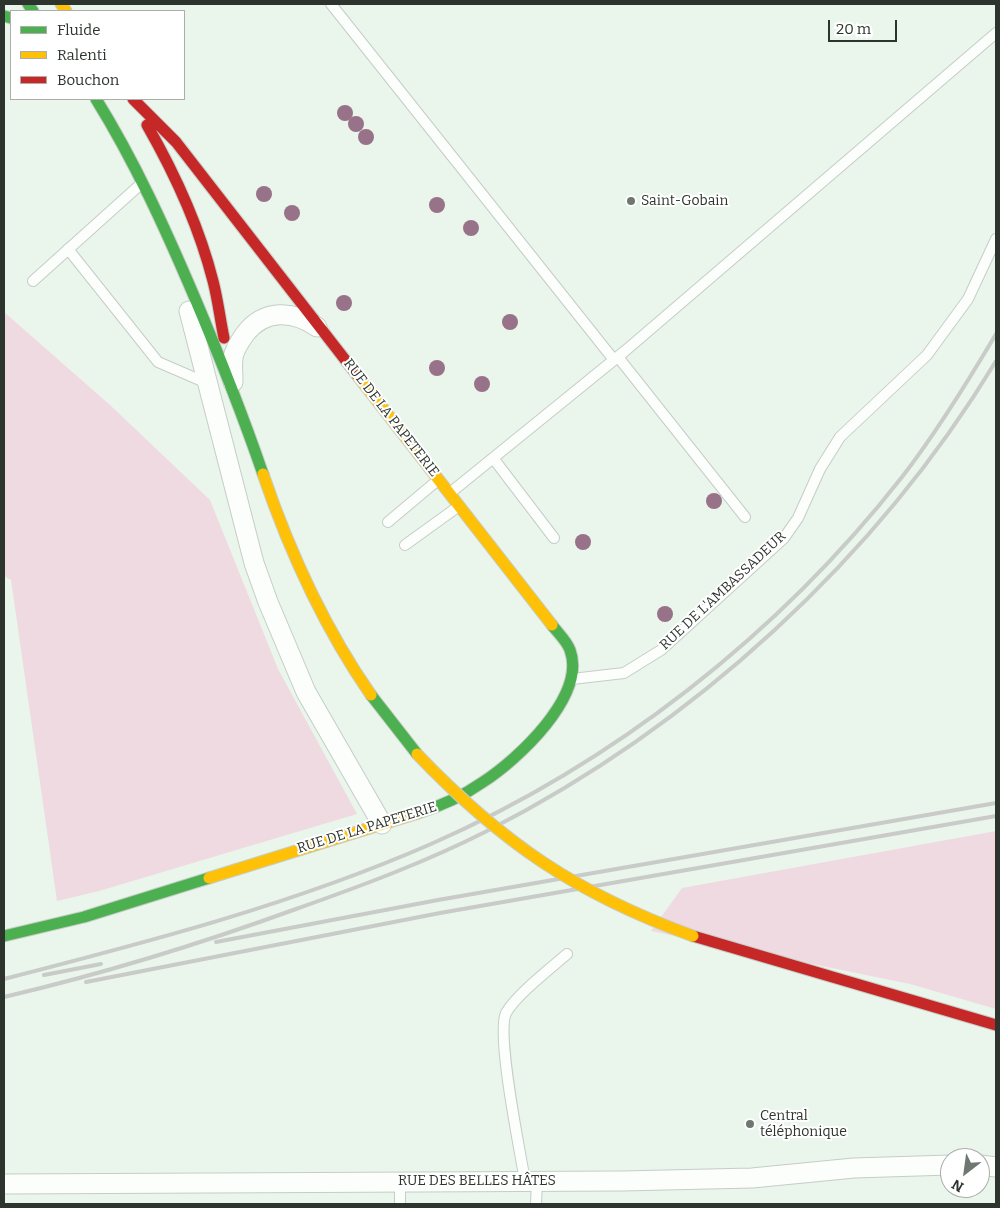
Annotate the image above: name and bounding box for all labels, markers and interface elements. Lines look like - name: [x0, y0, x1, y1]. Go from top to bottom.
- legend: [10, 10, 185, 100]
- scale bar: [830, 10, 899, 42]
- text: 20 m: [836, 20, 871, 38]
- text: Fluide: [57, 21, 100, 39]
- text: Ralenti: [57, 46, 107, 64]
- text: Bouchon: [57, 71, 119, 89]
- place label: Saint-Gobain: [641, 193, 728, 209]
- marker: Saint-Gobain: [625, 195, 637, 207]
- street label: RUE DE LA PAPETERIE: [340, 356, 442, 480]
- street label: RUE DE L'AMBASSADEUR: [657, 528, 789, 654]
- street label: RUE DE LA PAPETERIE: [295, 799, 439, 857]
- place label: Central téléphonique: [760, 1108, 847, 1140]
- marker: Central téléphonique: [744, 1118, 756, 1130]
- north arrow: [940, 1148, 990, 1198]
- street label: RUE DES BELLES HÂTES: [398, 1173, 556, 1189]
- text: N: [949, 1175, 967, 1196]

